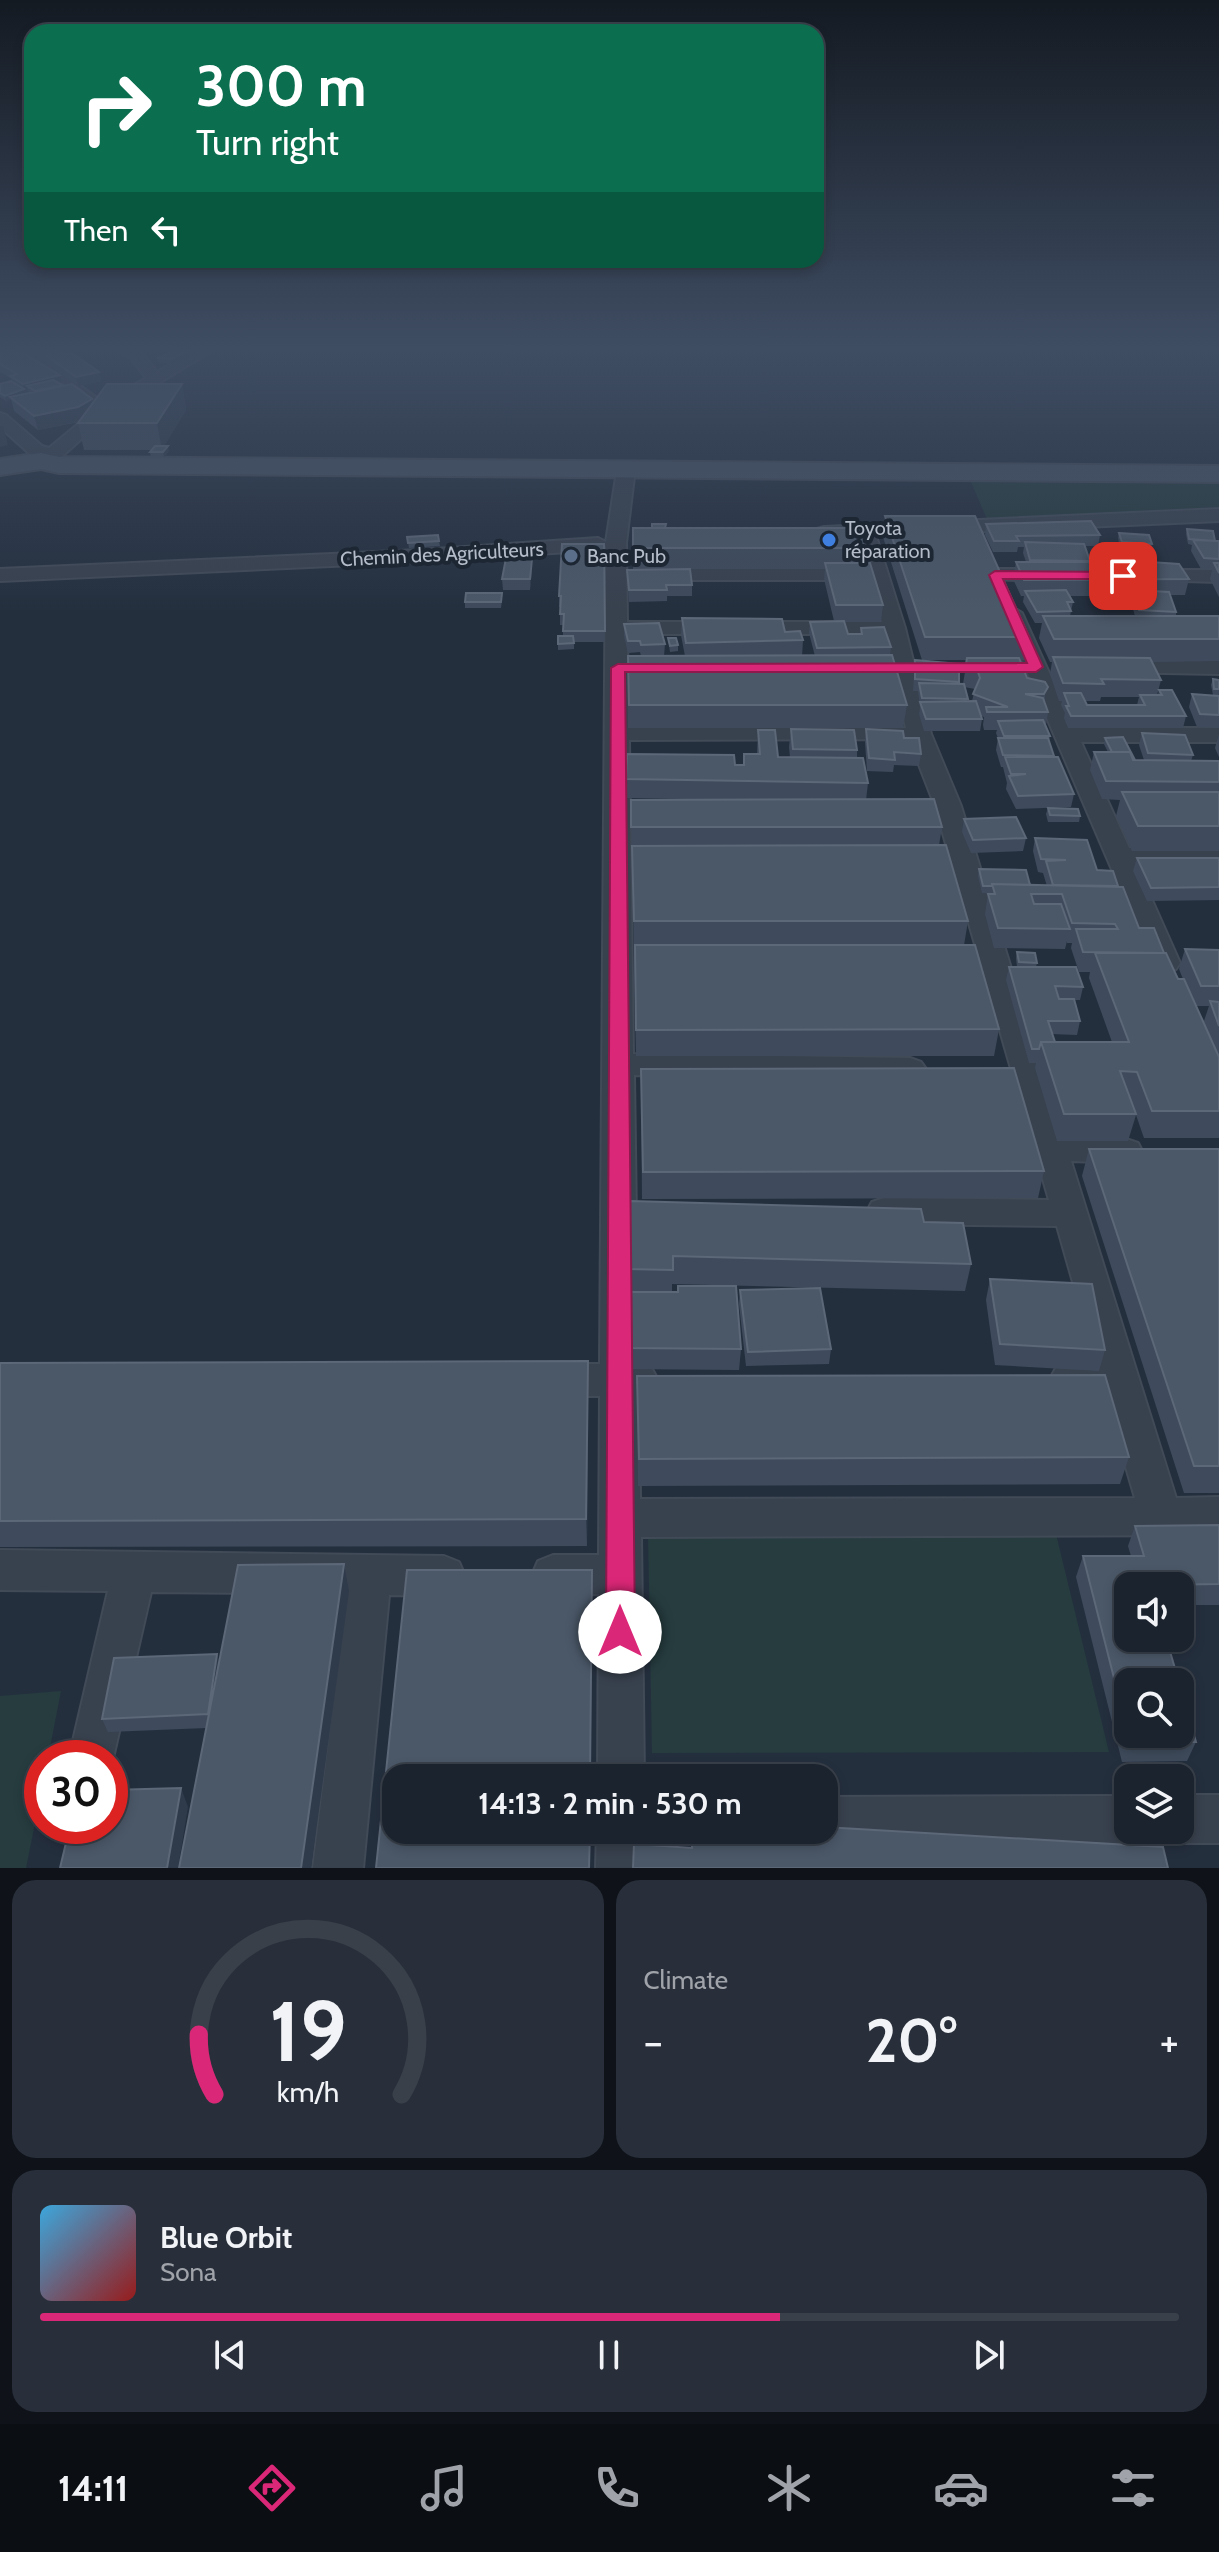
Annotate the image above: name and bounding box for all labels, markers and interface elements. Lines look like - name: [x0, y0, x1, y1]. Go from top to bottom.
- text: 300 m: [196, 52, 367, 120]
- icon: right: [64, 56, 168, 160]
- text: Turn right: [196, 120, 339, 164]
- icon: left: [144, 208, 188, 252]
- text: Then: [64, 212, 128, 249]
- place label: Toyota réparation: [845, 516, 931, 563]
- marker: Toyota réparation: [820, 531, 838, 549]
- street label: Chemin des Agriculteurs: [340, 537, 544, 571]
- pin: [1089, 542, 1157, 610]
- place label: Banc Pub: [587, 544, 666, 568]
- marker: Banc Pub: [562, 547, 580, 565]
- icon: arrive: [1101, 554, 1145, 598]
- map controls: [1114, 1572, 1194, 1844]
- button: sound: [1114, 1572, 1194, 1652]
- position arrow: [578, 1590, 662, 1674]
- button: search: [1114, 1668, 1194, 1748]
- speed limit sign: 30: [24, 1740, 128, 1844]
- button: layers: [1114, 1764, 1194, 1844]
- text: 14:13 · 2 min · 530 m: [478, 1785, 742, 1822]
- text: Climate: [644, 1964, 728, 1996]
- text: 19: [269, 1981, 346, 2082]
- text: 20°: [866, 2004, 957, 2077]
- text: −: [644, 2015, 663, 2068]
- text: +: [1160, 2015, 1179, 2068]
- text: km/h: [276, 2074, 339, 2109]
- text: Blue Orbit: [160, 2219, 292, 2256]
- text: Sona: [160, 2256, 217, 2288]
- icon: previous: [208, 2333, 252, 2377]
- icon: pause: [587, 2333, 631, 2377]
- icon: next: [967, 2333, 1011, 2377]
- icon: directions: [244, 2460, 300, 2516]
- icon: music: [416, 2460, 472, 2516]
- icon: phone: [589, 2460, 645, 2516]
- icon: climate: [761, 2460, 817, 2516]
- icon: car: [933, 2460, 989, 2516]
- icon: filters: [1105, 2460, 1161, 2516]
- text: 14:11: [58, 2466, 128, 2510]

